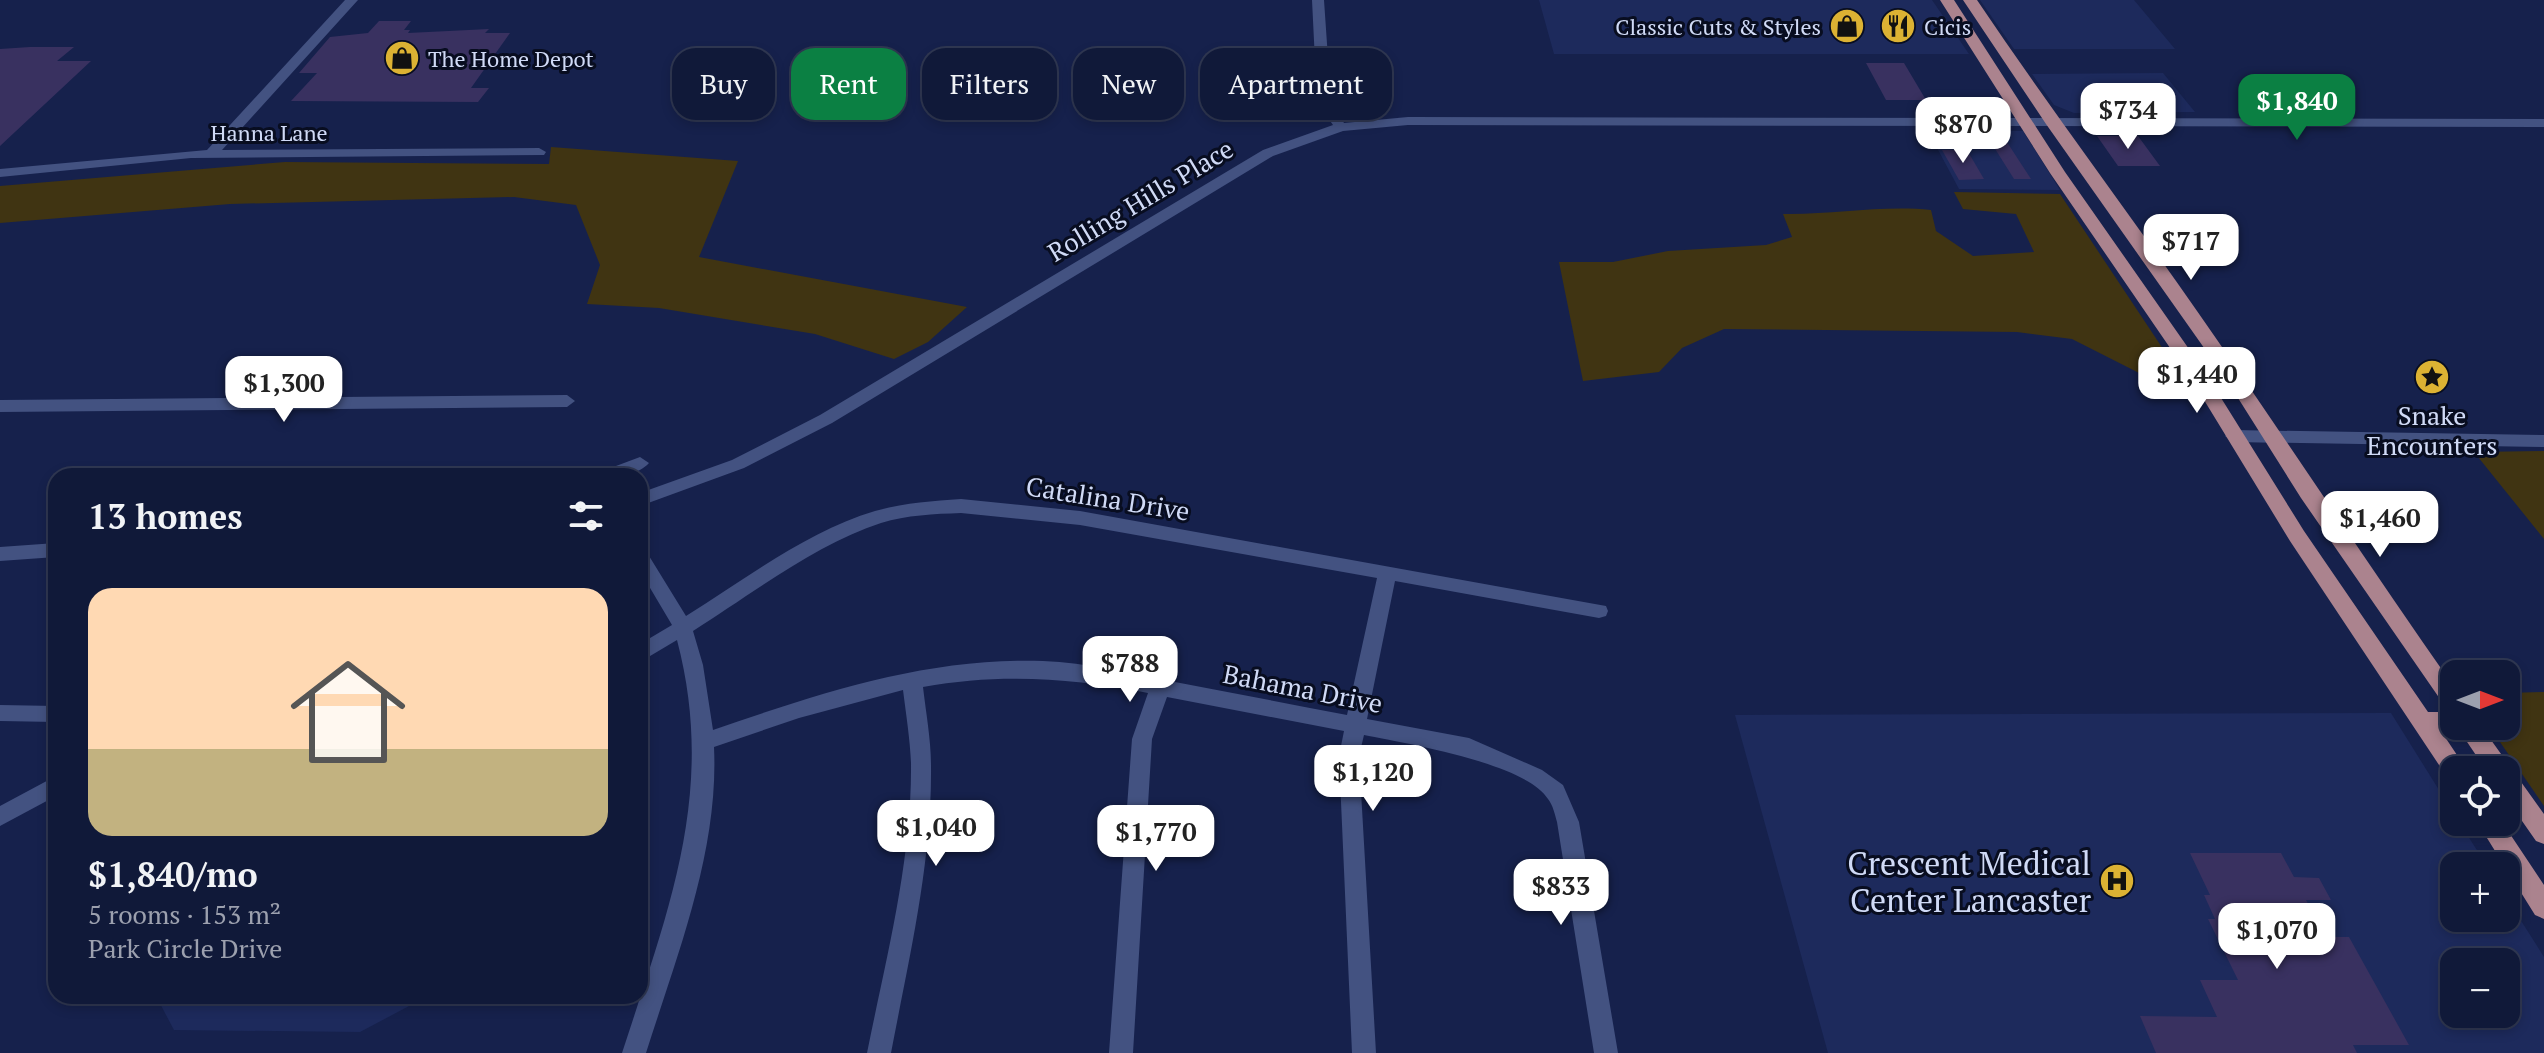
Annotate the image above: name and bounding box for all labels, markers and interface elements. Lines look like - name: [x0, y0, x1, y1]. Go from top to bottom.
- shop icon: Classic Cuts & Styles: [1828, 7, 1866, 45]
- restaurant icon: Cicis: [1879, 7, 1917, 45]
- place label: Classic Cuts & Styles: [1615, 12, 1821, 41]
- place label: Cicis: [1924, 12, 1971, 41]
- shop icon: The Home Depot: [383, 39, 421, 77]
- place label: The Home Depot: [428, 44, 594, 73]
- chip: Buy: [672, 48, 775, 120]
- chip: Rent: [791, 48, 906, 120]
- chip: Filters: [922, 48, 1057, 120]
- chip: New: [1073, 48, 1184, 120]
- chip: Apartment: [1200, 48, 1392, 120]
- pin: $1,840: [2232, 74, 2362, 142]
- pin: $734: [2081, 83, 2175, 151]
- text: $1,840: [2256, 83, 2338, 117]
- text: $734: [2099, 92, 2157, 126]
- pin: $870: [1916, 97, 2010, 165]
- text: $870: [1934, 106, 1992, 140]
- street label: Hanna Lane: [210, 118, 328, 147]
- street label: Rolling Hills Place: [1041, 131, 1239, 269]
- pin: $717: [2144, 214, 2238, 282]
- text: $717: [2162, 223, 2220, 257]
- pin: $1,440: [2132, 347, 2262, 415]
- pin: $1,300: [219, 356, 349, 424]
- text: $1,440: [2156, 356, 2238, 390]
- place icon: Snake Encounters: [2413, 358, 2451, 396]
- text: $1,300: [243, 365, 325, 399]
- place label: Snake Encounters: [2367, 398, 2497, 462]
- street label: Catalina Drive: [1024, 468, 1192, 528]
- pin: $1,460: [2315, 491, 2445, 559]
- text: 13 homes: [88, 494, 243, 539]
- icon: filters: [564, 494, 608, 538]
- text: $1,460: [2339, 500, 2421, 534]
- pin: $788: [1083, 636, 1177, 704]
- icon: home: [276, 640, 420, 784]
- text: $788: [1101, 645, 1159, 679]
- street label: Bahama Drive: [1221, 656, 1385, 720]
- north arrow: [2440, 660, 2520, 740]
- map controls: [2440, 660, 2520, 1028]
- pin: $1,120: [1308, 745, 1438, 813]
- text: $1,120: [1332, 754, 1414, 788]
- button: locate: [2440, 756, 2520, 836]
- pin: $1,040: [871, 800, 1001, 868]
- pin: $1,770: [1091, 805, 1221, 873]
- text: $1,040: [895, 809, 977, 843]
- text: $1,770: [1115, 814, 1197, 848]
- place label: Crescent Medical Center Lancaster: [1847, 842, 2092, 921]
- text: $1,840/mo: [88, 852, 258, 897]
- button: +: [2440, 852, 2520, 932]
- pin: $833: [1514, 859, 1608, 927]
- hospital icon: Crescent Medical Center Lancaster: [2098, 862, 2136, 900]
- text: $833: [1532, 868, 1590, 902]
- text: 5 rooms · 153 m²: [88, 897, 281, 931]
- pin: $1,070: [2212, 903, 2342, 971]
- text: $1,070: [2236, 912, 2318, 946]
- text: Park Circle Drive: [88, 931, 282, 965]
- button: −: [2440, 948, 2520, 1028]

